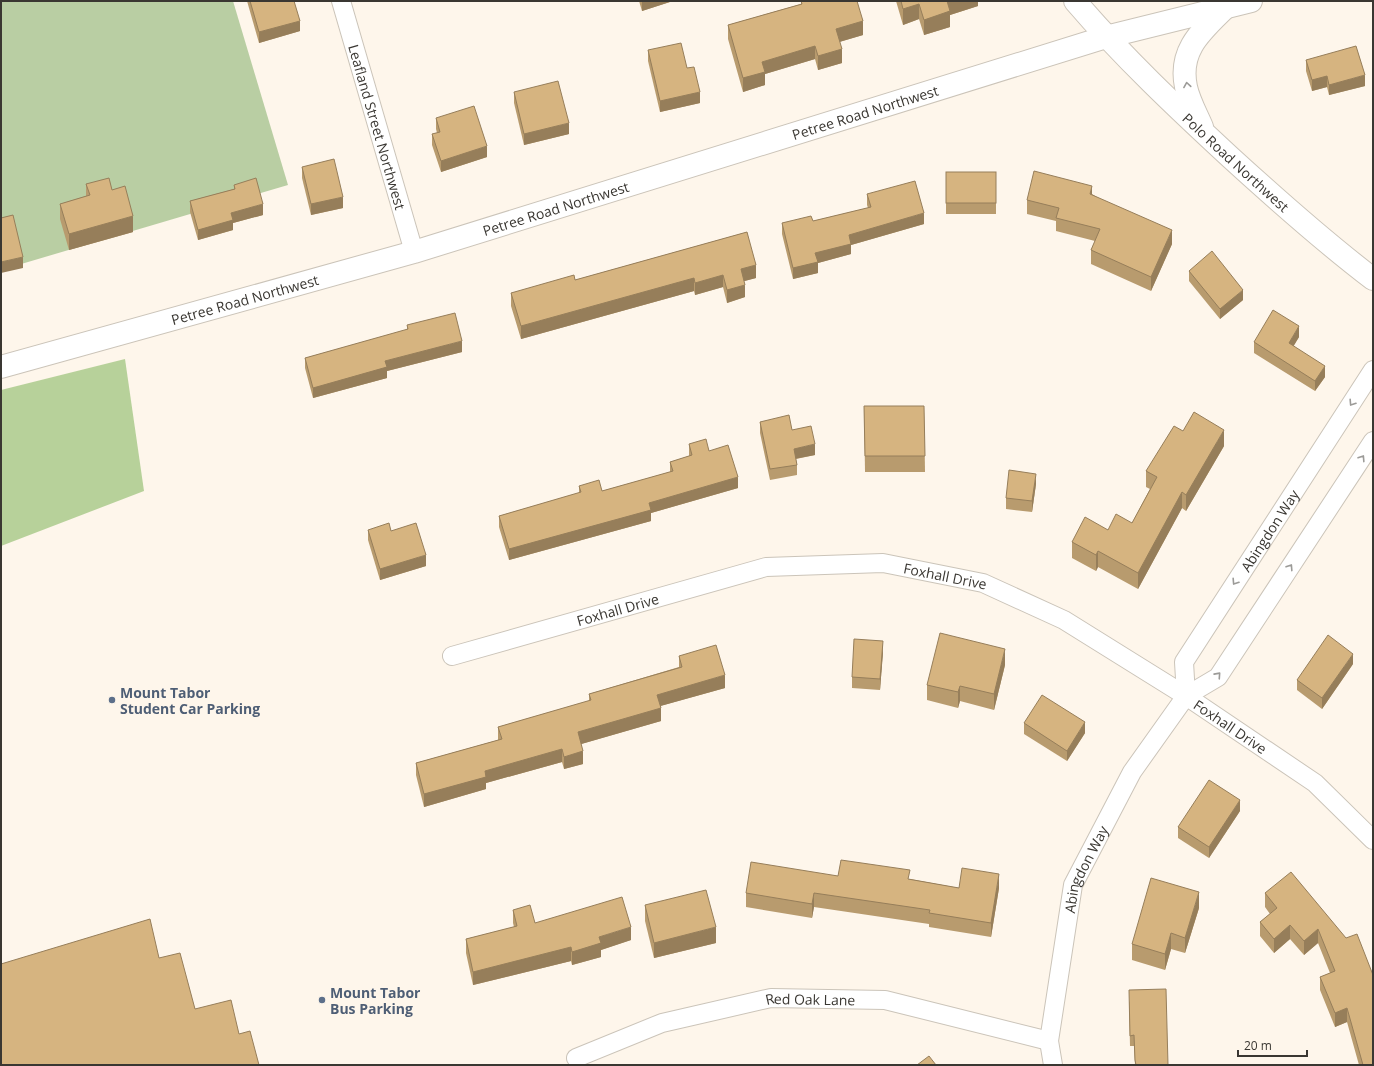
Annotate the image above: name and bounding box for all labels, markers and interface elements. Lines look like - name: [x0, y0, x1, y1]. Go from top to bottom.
- street label: Leafland Street Northwest: [345, 42, 411, 212]
- street label: Petree Road Northwest: [790, 80, 941, 144]
- one-way arrow: [1183, 81, 1192, 88]
- street label: Polo Road Northwest: [1179, 108, 1294, 216]
- street label: Petree Road Northwest: [480, 176, 631, 240]
- street label: Petree Road Northwest: [169, 270, 321, 329]
- one-way arrow: [1349, 399, 1357, 406]
- one-way arrow: [1357, 455, 1364, 462]
- street label: Abingdon Way: [1236, 485, 1303, 575]
- street label: Foxhall Drive: [902, 558, 989, 593]
- one-way arrow: [1285, 564, 1293, 571]
- one-way arrow: [1233, 578, 1240, 585]
- street label: Foxhall Drive: [574, 588, 661, 630]
- one-way arrow: [1213, 672, 1221, 680]
- place label: Mount Tabor Student Car Parking: [120, 683, 260, 718]
- marker: Mount Tabor Student Car Parking: [107, 695, 117, 705]
- street label: Foxhall Drive: [1190, 695, 1271, 758]
- street label: Abingdon Way: [1059, 821, 1112, 914]
- place label: Mount Tabor Bus Parking: [330, 983, 421, 1018]
- street label: Red Oak Lane: [763, 988, 856, 1009]
- marker: Mount Tabor Bus Parking: [317, 995, 327, 1005]
- scale bar: [1238, 1032, 1307, 1058]
- text: 20 m: [1244, 1037, 1272, 1054]

